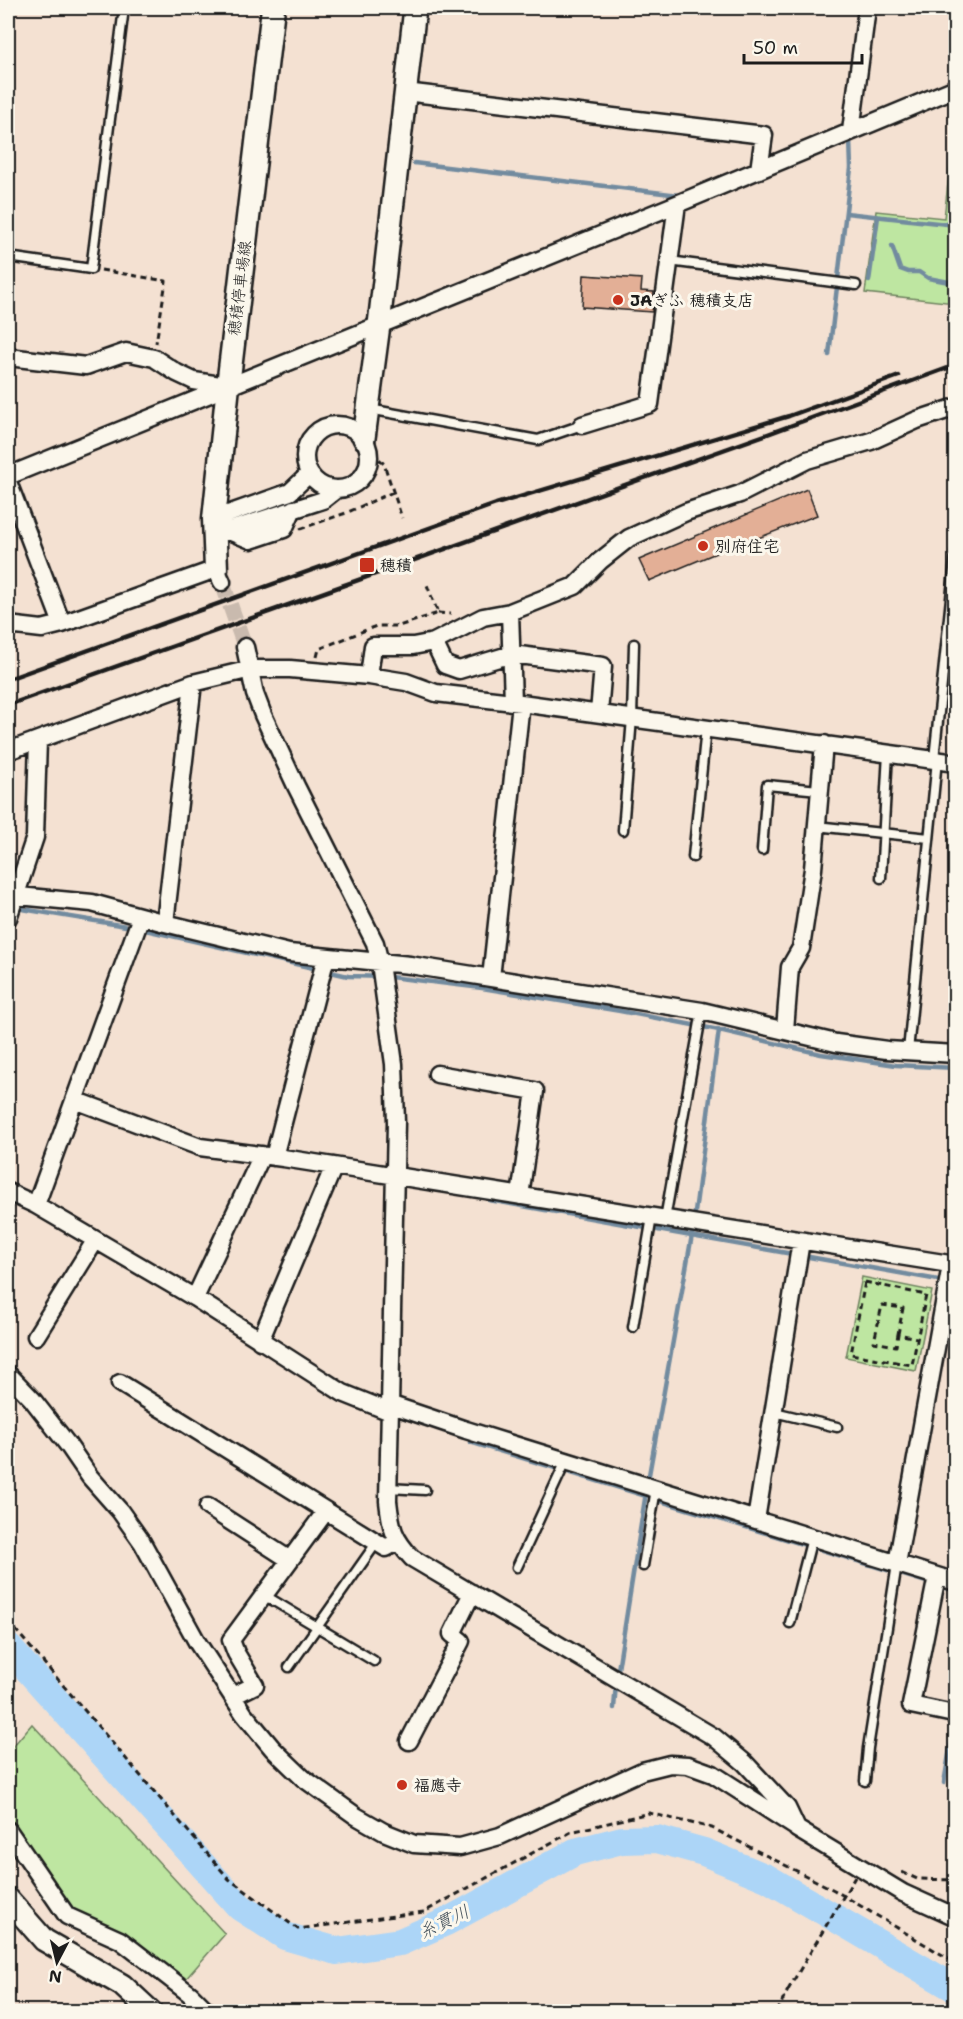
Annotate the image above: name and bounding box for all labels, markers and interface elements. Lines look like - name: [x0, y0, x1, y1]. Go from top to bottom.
- scale bar: [744, 27, 862, 65]
- text: 50 m: [753, 36, 798, 60]
- street label: 穂積停車場線: [223, 239, 256, 337]
- place label: JAぎふ 穂積支店: [630, 290, 754, 311]
- marker: JAぎふ 穂積支店: [611, 293, 625, 307]
- place label: 別府住宅: [715, 536, 779, 557]
- marker: 別府住宅: [696, 539, 710, 553]
- place label: 穂積: [380, 555, 412, 576]
- marker: 穂積: [358, 556, 376, 574]
- place label: 福應寺: [414, 1775, 462, 1796]
- marker: 福應寺: [395, 1778, 409, 1792]
- water label: 糸貫川: [414, 1899, 474, 1945]
- north arrow: [27, 1932, 87, 1992]
- text: N: [48, 1965, 63, 1988]

